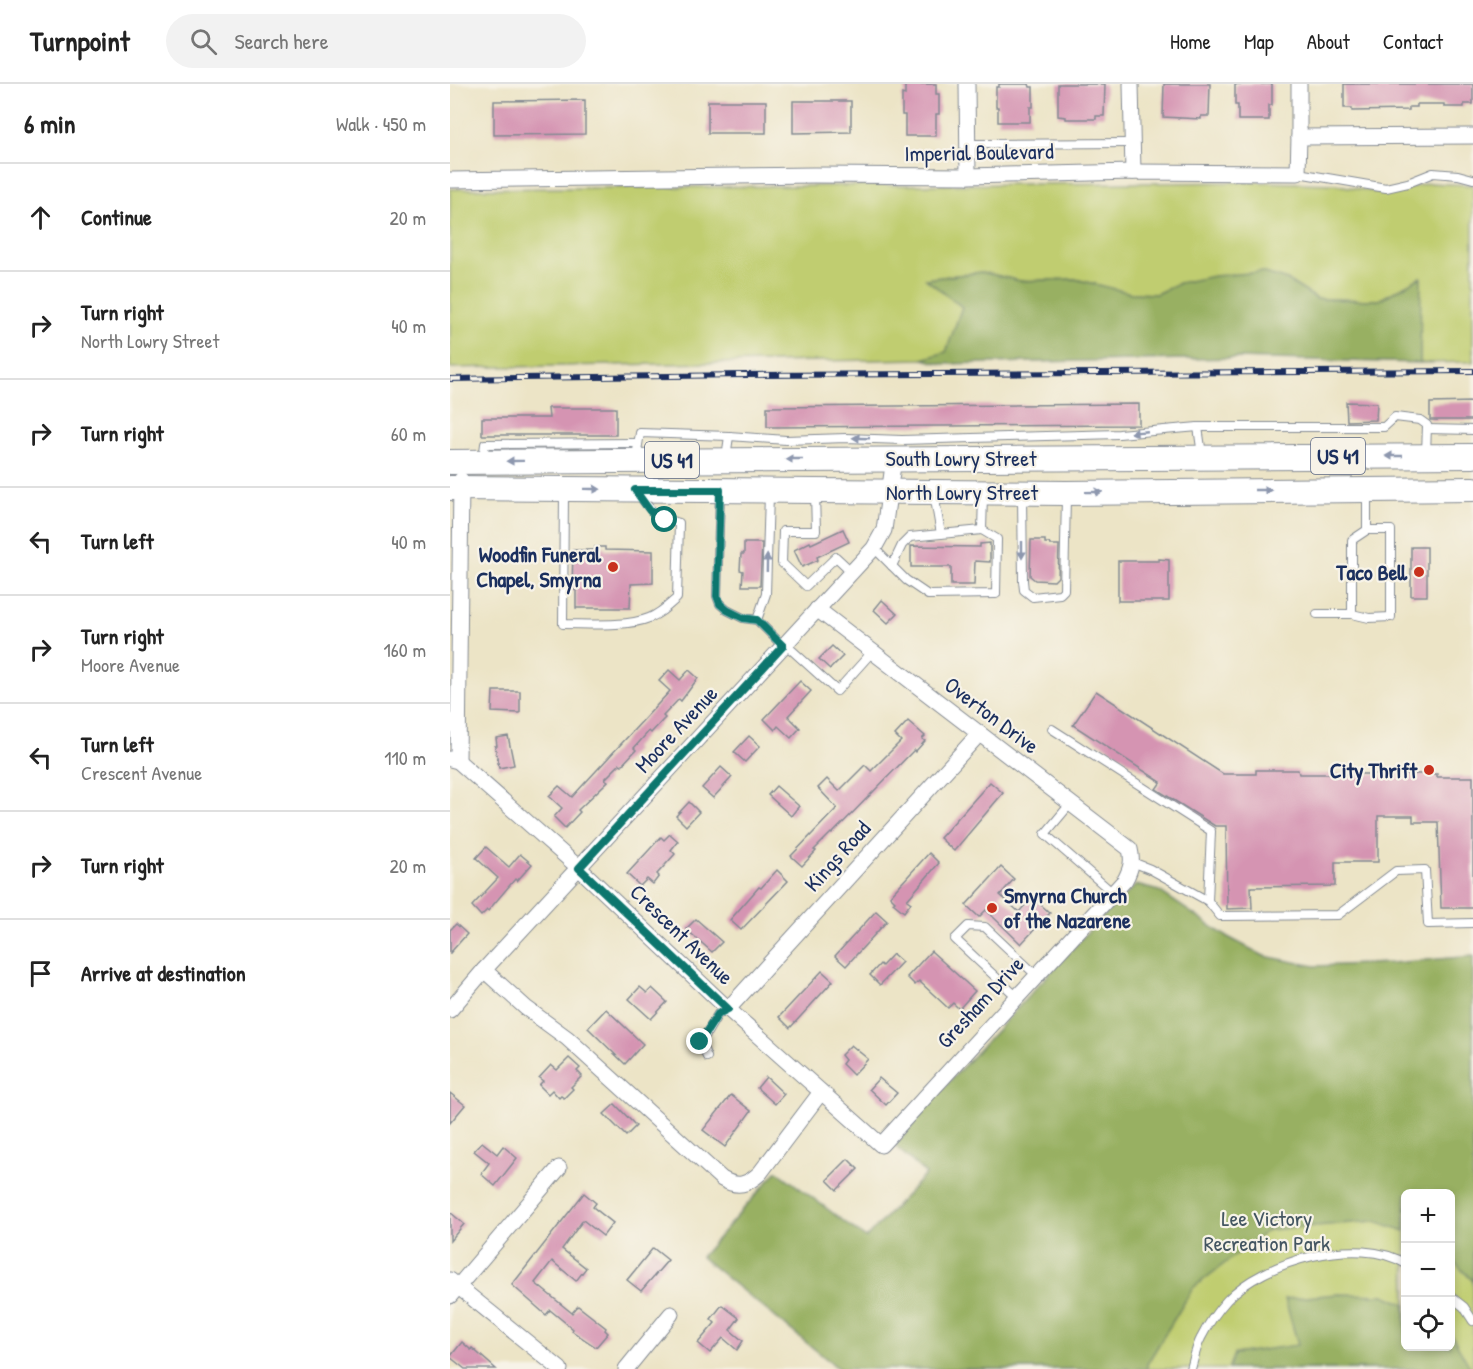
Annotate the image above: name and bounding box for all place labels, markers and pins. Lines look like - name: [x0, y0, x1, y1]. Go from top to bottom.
- place label: Woodfin Funeral Chapel, Smyrna: [476, 539, 602, 595]
- place label: Taco Bell: [1335, 557, 1408, 587]
- marker: Woodfin Funeral Chapel, Smyrna: [606, 560, 620, 574]
- marker: Taco Bell: [1412, 565, 1426, 579]
- place label: City Thrift: [1330, 755, 1418, 786]
- marker: City Thrift: [1422, 763, 1436, 777]
- place label: Smyrna Church of the Nazarene: [1004, 880, 1131, 935]
- marker: Smyrna Church of the Nazarene: [985, 901, 999, 915]

